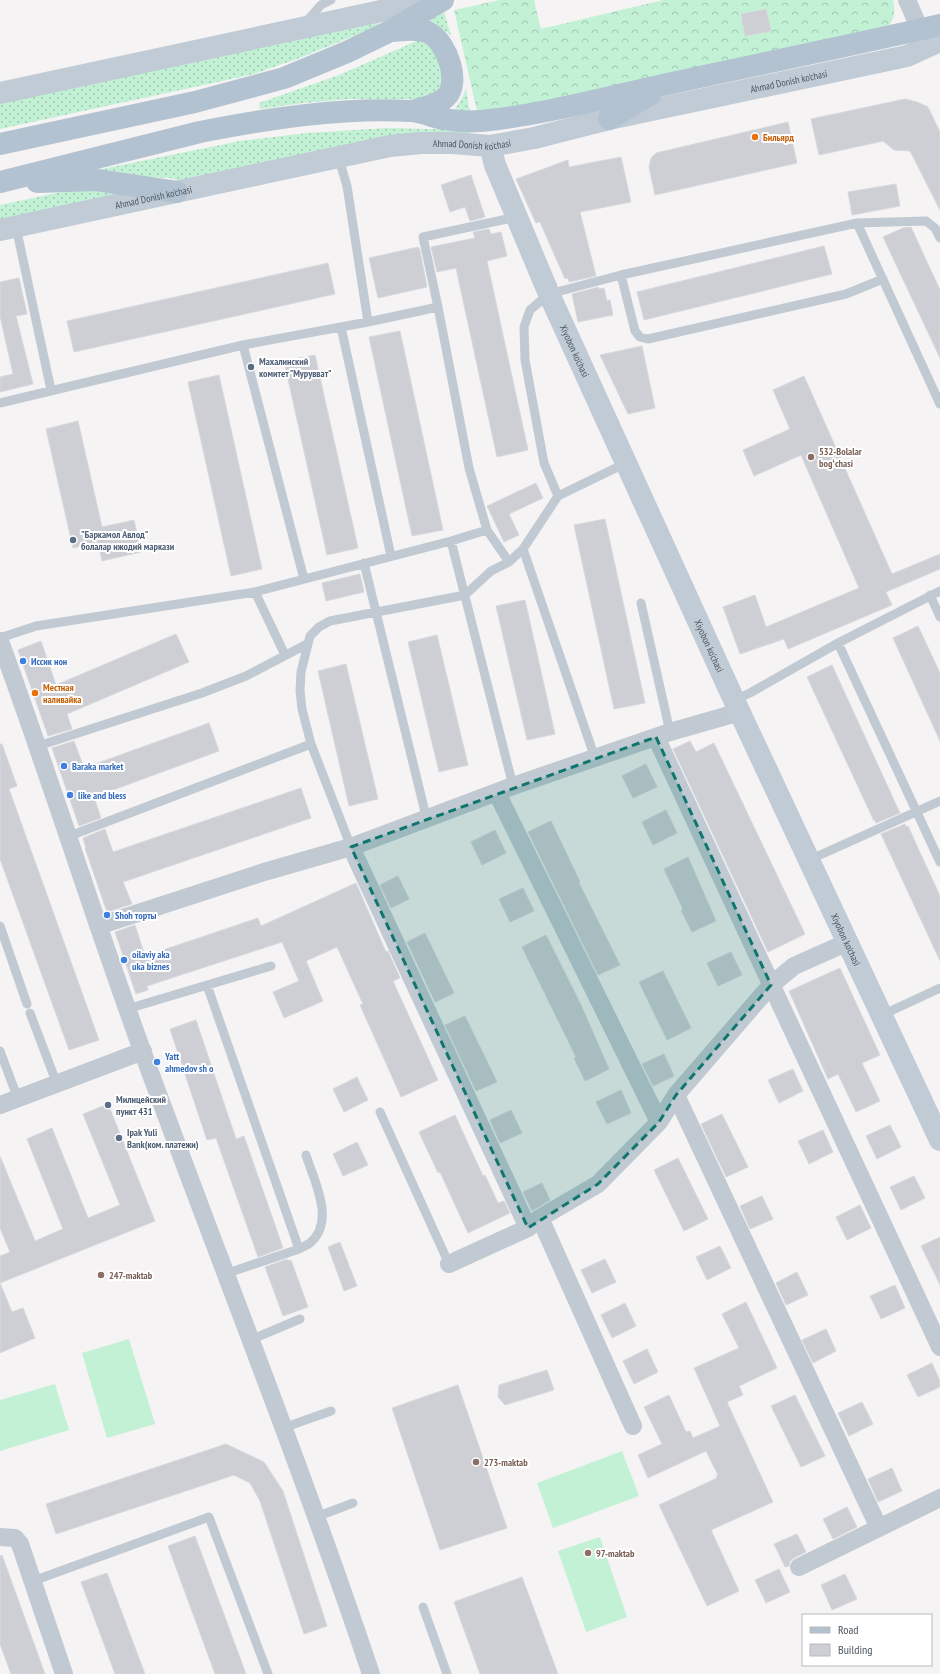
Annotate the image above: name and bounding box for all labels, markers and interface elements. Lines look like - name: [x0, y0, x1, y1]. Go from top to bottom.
- street label: Ahmad Donish ko'chasi: [749, 67, 829, 96]
- place label: Бильярд: [763, 131, 794, 144]
- marker: Бильярд: [750, 132, 760, 142]
- street label: Ahmad Donish ko'chasi: [433, 136, 512, 153]
- street label: Ahmad Donish ko'chasi: [114, 183, 193, 212]
- street label: Xiyobon ko'chasi: [557, 323, 592, 380]
- place label: Махалинский комитет "Мурувват": [259, 355, 332, 380]
- marker: Махалинский комитет "Мурувват": [246, 362, 256, 372]
- place label: 532-Bolalar bogʻchasi: [819, 445, 862, 470]
- marker: 532-Bolalar bogʻchasi: [806, 452, 816, 462]
- place label: "Баркамол Авлод" болалар ижодий маркази: [81, 528, 175, 553]
- marker: "Баркамол Авлод" болалар ижодий маркази: [68, 535, 78, 545]
- street label: Xiyobon ko'chasi: [691, 617, 726, 674]
- place label: Иссик нон: [31, 655, 68, 668]
- marker: Иссик нон: [18, 656, 28, 666]
- place label: Местная наливайка: [43, 681, 81, 706]
- marker: Местная наливайка: [30, 688, 40, 698]
- place label: Baraka market: [72, 760, 123, 773]
- marker: Baraka market: [59, 761, 69, 771]
- place label: like and bless: [78, 789, 127, 802]
- marker: like and bless: [65, 790, 75, 800]
- place label: Shoh торты: [115, 909, 157, 922]
- marker: Shoh торты: [102, 910, 112, 920]
- street label: Xiyobon ko'chasi: [828, 911, 864, 968]
- place label: oilaviy aka uka biznes: [132, 948, 170, 973]
- marker: oilaviy aka uka biznes: [119, 955, 129, 965]
- place label: Yatt ahmedov sh o: [164, 1050, 214, 1075]
- marker: Yatt ahmedov sh o: [152, 1057, 162, 1067]
- place label: Милицейский пункт 431: [116, 1093, 166, 1118]
- marker: Милицейский пункт 431: [103, 1100, 113, 1110]
- place label: Ipak Yuli Bank(ком. платежи): [127, 1126, 199, 1151]
- marker: Ipak Yuli Bank(ком. платежи): [114, 1133, 124, 1143]
- place label: 247-maktab: [109, 1269, 153, 1282]
- marker: 247-maktab: [96, 1270, 106, 1280]
- place label: 273-maktab: [484, 1456, 528, 1469]
- marker: 273-maktab: [471, 1457, 481, 1467]
- place label: 97-maktab: [596, 1547, 635, 1560]
- marker: 97-maktab: [583, 1548, 593, 1558]
- legend: [802, 1614, 932, 1666]
- text: Road: [838, 1622, 858, 1637]
- text: Building: [838, 1642, 873, 1657]

